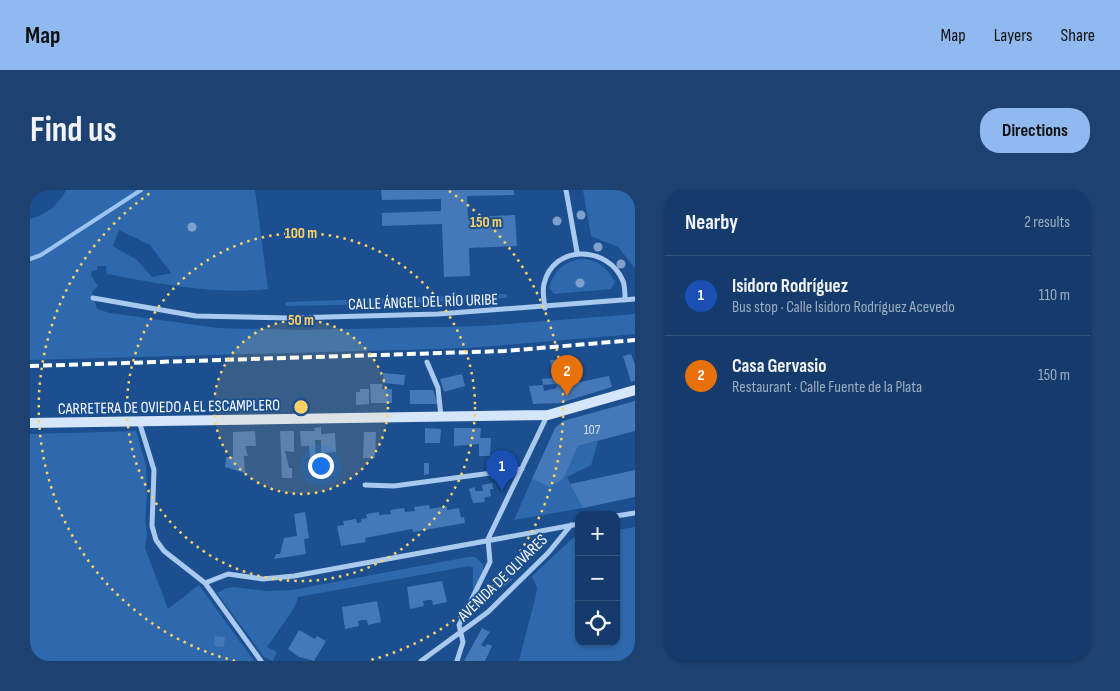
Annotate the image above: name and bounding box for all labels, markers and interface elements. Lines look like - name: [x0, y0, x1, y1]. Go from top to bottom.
- text: Map: [25, 21, 60, 50]
- text: Map: [941, 25, 966, 46]
- text: Layers: [994, 25, 1033, 46]
- text: Share: [1061, 25, 1095, 46]
- button: Directions: [980, 108, 1090, 153]
- text: Find us: [30, 109, 117, 152]
- text: Nearby: [685, 210, 738, 235]
- text: 150 m: [470, 213, 502, 232]
- text: 2 results: [1024, 213, 1070, 232]
- text: 100 m: [285, 224, 317, 243]
- text: Isidoro Rodríguez: [732, 275, 848, 298]
- text: 1: [698, 286, 704, 305]
- text: 110 m: [1039, 286, 1070, 305]
- street label: CALLE ÁNGEL DEL RÍO URIBE: [348, 290, 498, 315]
- text: Bus stop · Calle Isidoro Rodríguez Acevedo: [732, 298, 955, 317]
- text: 50 m: [288, 311, 314, 330]
- pin: 2: [551, 355, 583, 396]
- text: Casa Gervasio: [732, 355, 826, 378]
- text: 2: [697, 366, 705, 385]
- text: 150 m: [1038, 366, 1070, 385]
- text: Restaurant · Calle Fuente de la Plata: [732, 378, 922, 397]
- street label: CARRETERA DE OVIEDO A EL ESCAMPLERO: [58, 396, 280, 419]
- centre of rings: [292, 398, 310, 416]
- house number: 107: [584, 421, 601, 438]
- pin: 1: [486, 450, 518, 491]
- your location: [308, 453, 334, 479]
- map controls: [575, 511, 620, 646]
- button: +: [575, 511, 620, 556]
- street label: AVENIDA DE OLIVARES: [454, 530, 552, 626]
- button: −: [575, 556, 620, 601]
- button: locate: [575, 601, 620, 646]

